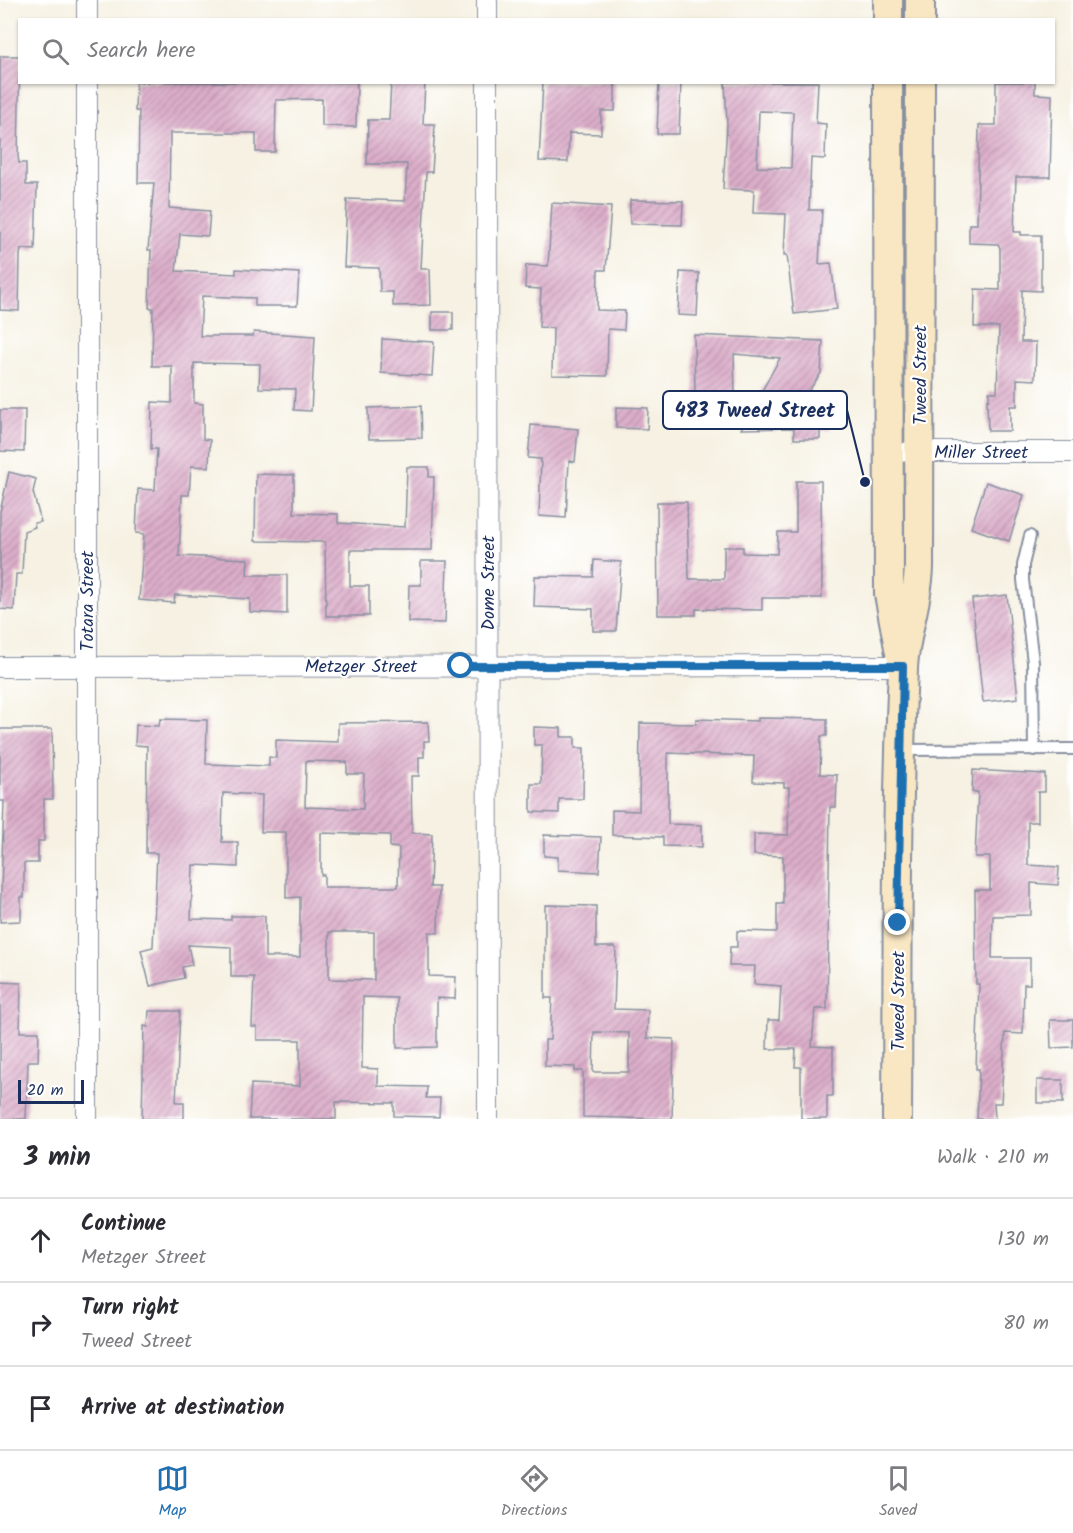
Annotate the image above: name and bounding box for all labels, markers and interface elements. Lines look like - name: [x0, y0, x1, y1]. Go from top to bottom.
- search box: [18, 18, 1055, 84]
- text: Search here: [87, 34, 195, 69]
- icon: search: [39, 35, 72, 68]
- street label: Tweed Street: [907, 324, 936, 425]
- callout: 483 Tweed Street: [663, 391, 847, 429]
- text: 483 Tweed Street: [675, 396, 836, 428]
- street label: Miller Street: [934, 439, 1029, 468]
- street label: Dome Street: [475, 534, 504, 631]
- street label: Totara Street: [74, 550, 103, 651]
- route start: [447, 652, 473, 678]
- street label: Metzger Street: [305, 653, 418, 682]
- route end: [884, 909, 910, 935]
- street label: Tweed Street: [885, 950, 914, 1051]
- scale bar: [18, 1077, 84, 1104]
- text: 20 m: [27, 1078, 63, 1103]
- text: 3 min: [24, 1137, 91, 1179]
- text: Walk · 210 m: [937, 1142, 1049, 1174]
- text: Continue: [81, 1207, 166, 1242]
- icon: ahead: [24, 1224, 57, 1257]
- text: 130 m: [997, 1224, 1049, 1256]
- text: Metzger Street: [81, 1242, 206, 1274]
- text: Turn right: [81, 1291, 179, 1326]
- icon: right: [24, 1308, 57, 1341]
- text: 80 m: [1003, 1308, 1049, 1340]
- text: Tweed Street: [81, 1326, 192, 1358]
- text: Arrive at destination: [81, 1391, 284, 1426]
- icon: arrive: [24, 1392, 57, 1425]
- tab: Map: [156, 1462, 189, 1523]
- tab: Directions: [501, 1462, 567, 1523]
- tab: Saved: [879, 1462, 917, 1523]

